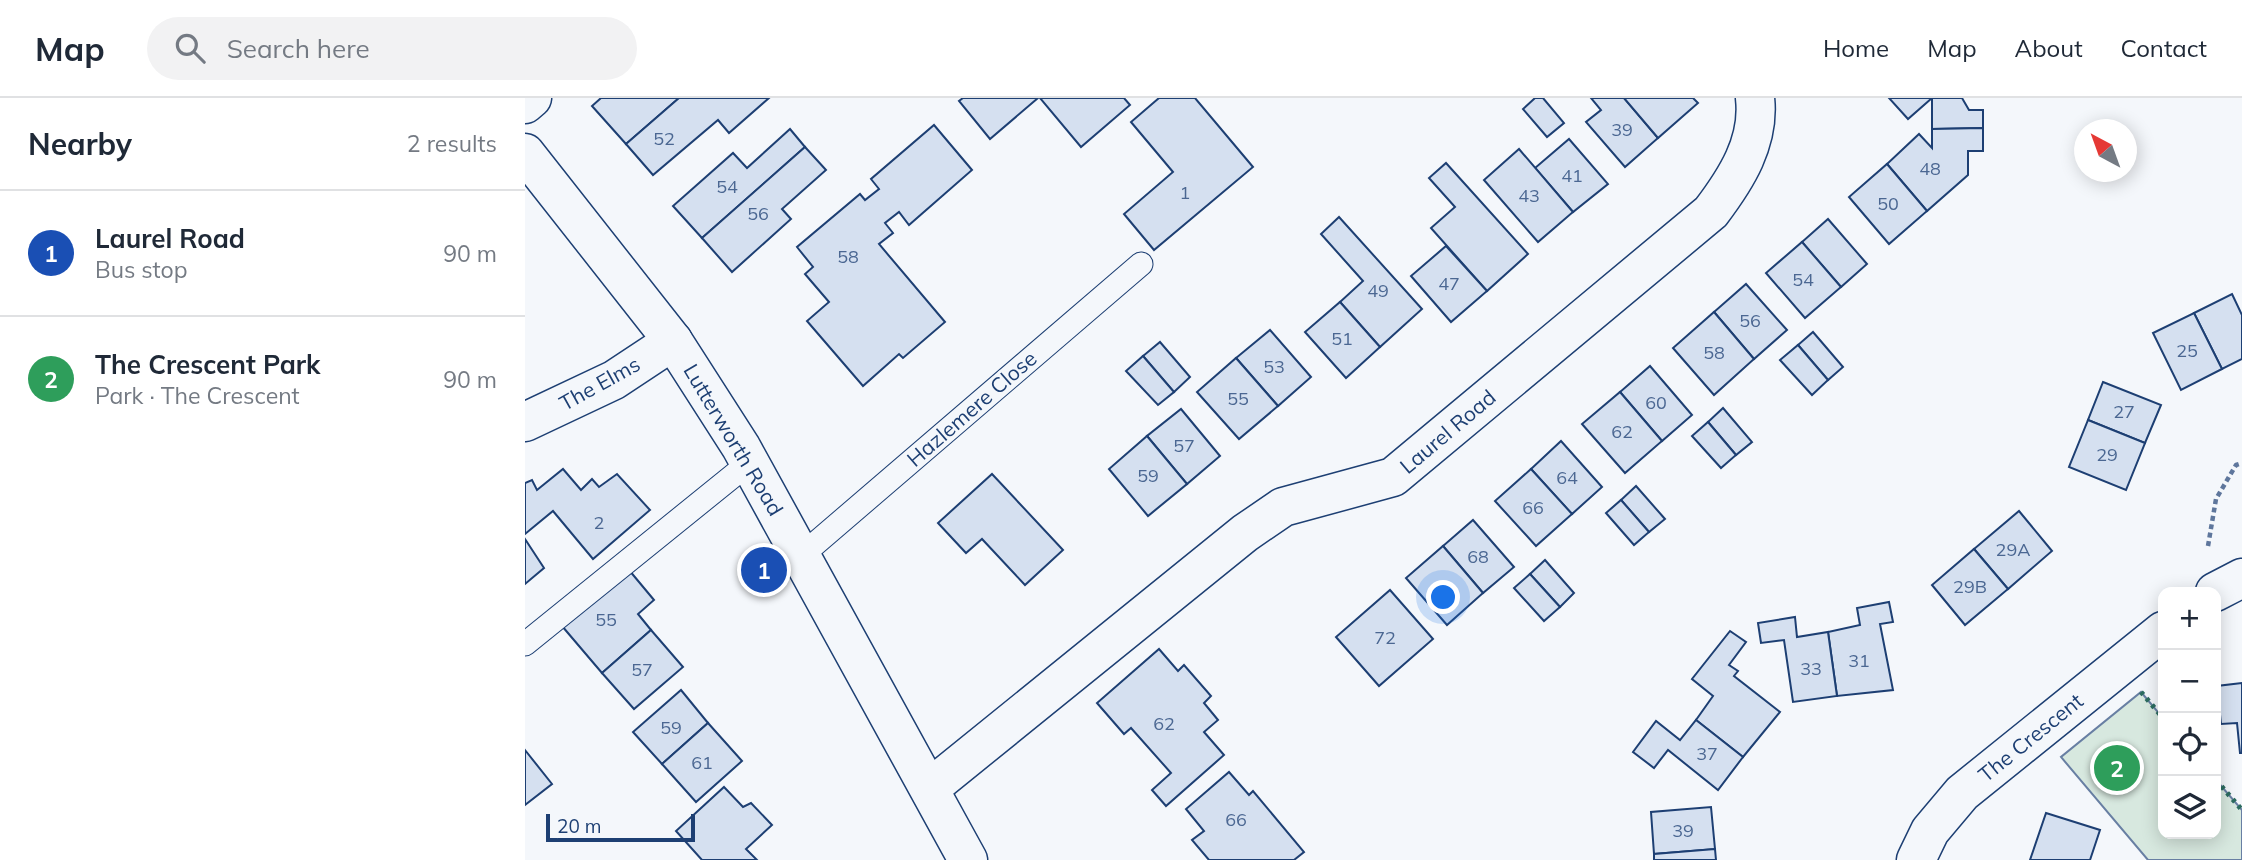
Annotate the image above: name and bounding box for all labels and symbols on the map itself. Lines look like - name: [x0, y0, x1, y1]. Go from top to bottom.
- house number: 39: [1611, 118, 1633, 141]
- north arrow: [2074, 119, 2137, 182]
- house number: 52: [653, 127, 675, 150]
- house number: 48: [1919, 157, 1941, 180]
- house number: 41: [1561, 164, 1583, 187]
- house number: 54: [716, 175, 738, 198]
- house number: 1: [1180, 181, 1190, 204]
- house number: 43: [1518, 184, 1540, 207]
- house number: 50: [1877, 192, 1899, 215]
- house number: 56: [747, 202, 769, 225]
- house number: 58: [837, 245, 859, 268]
- house number: 54: [1792, 268, 1814, 291]
- house number: 47: [1438, 272, 1460, 295]
- house number: 49: [1367, 279, 1389, 302]
- house number: 56: [1739, 309, 1761, 332]
- house number: 51: [1331, 327, 1353, 350]
- house number: 25: [2176, 339, 2198, 362]
- house number: 58: [1703, 341, 1725, 364]
- street label: Hazlemere Close: [901, 345, 1042, 472]
- street label: The Elms: [555, 350, 644, 416]
- house number: 53: [1263, 355, 1285, 378]
- street label: Lutterworth Road: [678, 359, 789, 520]
- street label: Laurel Road: [1394, 384, 1501, 479]
- house number: 55: [1227, 387, 1249, 410]
- house number: 60: [1645, 391, 1667, 414]
- house number: 27: [2113, 400, 2135, 423]
- house number: 62: [1611, 420, 1633, 443]
- house number: 57: [1173, 434, 1195, 457]
- house number: 29: [2096, 443, 2118, 466]
- house number: 59: [1137, 464, 1159, 487]
- house number: 64: [1556, 466, 1578, 489]
- house number: 66: [1522, 496, 1544, 519]
- house number: 2: [594, 511, 604, 534]
- house number: 29A: [1996, 538, 2030, 561]
- pin: 1: [741, 544, 787, 596]
- house number: 68: [1467, 545, 1489, 568]
- house number: 29B: [1953, 575, 1987, 598]
- your location: [1426, 580, 1460, 614]
- house number: 55: [595, 608, 617, 631]
- house number: 72: [1374, 626, 1396, 649]
- house number: 31: [1848, 649, 1870, 672]
- house number: 33: [1800, 657, 1822, 680]
- house number: 57: [631, 658, 653, 681]
- street label: The Crescent: [1973, 687, 2088, 787]
- house number: 62: [1153, 712, 1175, 735]
- house number: 59: [660, 716, 682, 739]
- house number: 37: [1696, 742, 1718, 765]
- pin: 2: [2094, 742, 2140, 794]
- house number: 61: [691, 751, 713, 774]
- house number: 66: [1225, 808, 1247, 831]
- scale bar: [546, 811, 695, 843]
- house number: 39: [1672, 819, 1694, 842]

